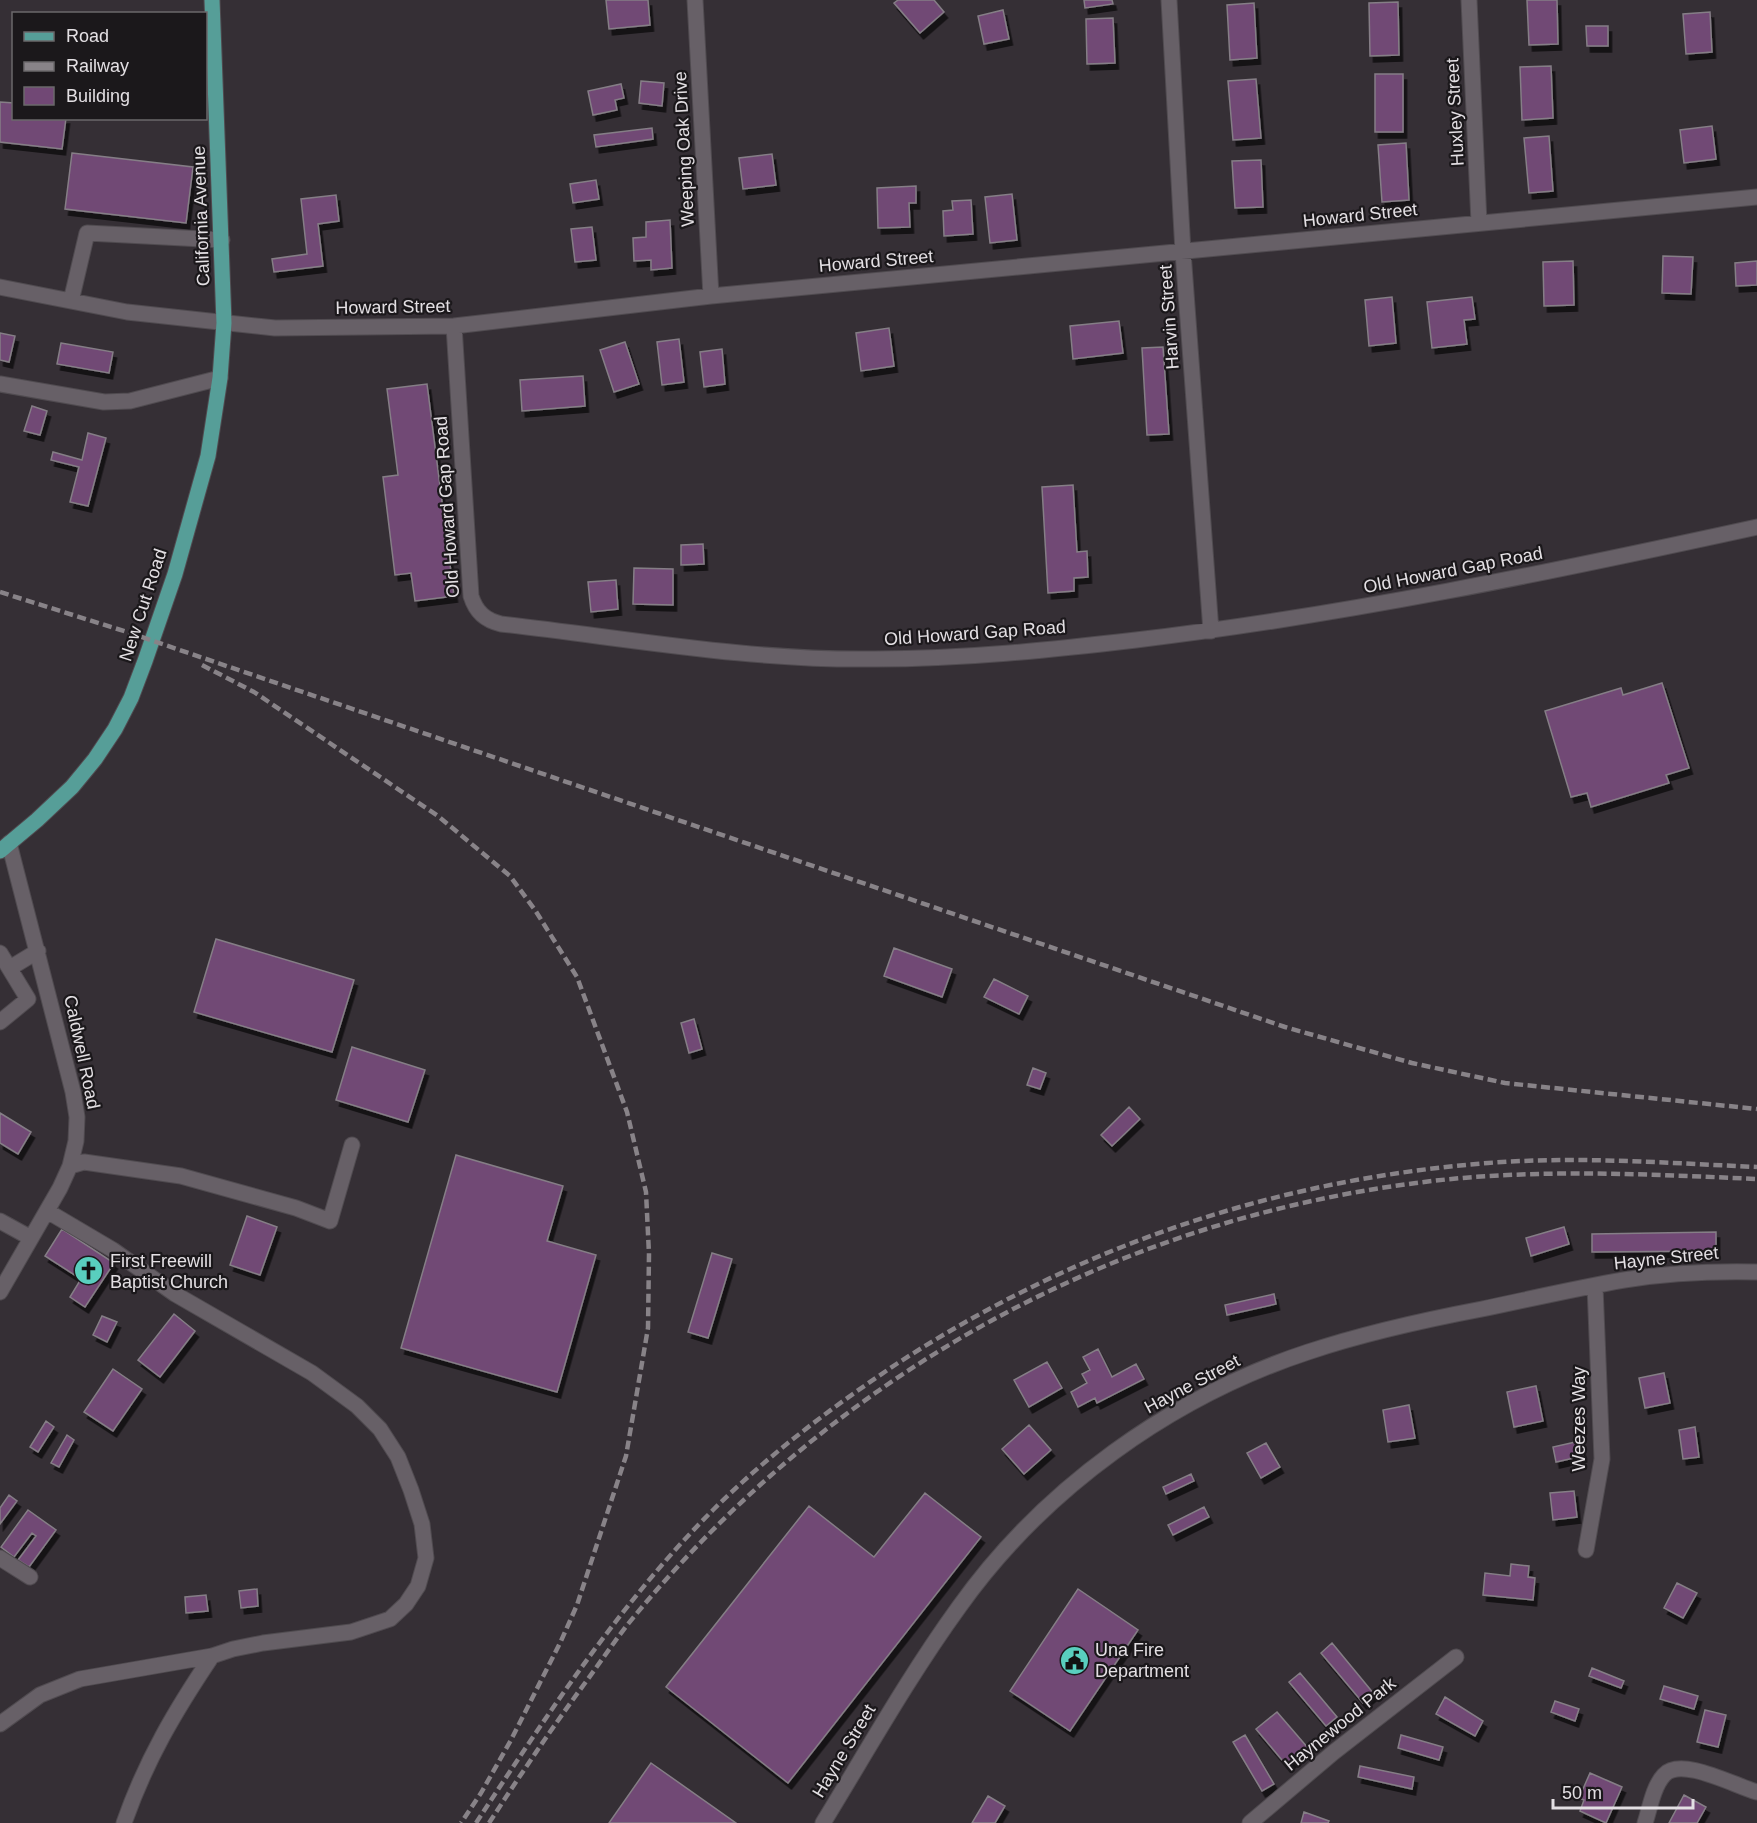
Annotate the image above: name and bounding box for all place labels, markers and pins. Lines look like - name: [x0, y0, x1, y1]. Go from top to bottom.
- place label: First Freewill Baptist Church: [110, 1251, 228, 1292]
- church icon: First Freewill Baptist Church: [73, 1255, 105, 1287]
- place label: Una Fire Department: [1095, 1640, 1189, 1681]
- public building icon: Una Fire Department: [1058, 1644, 1090, 1676]

